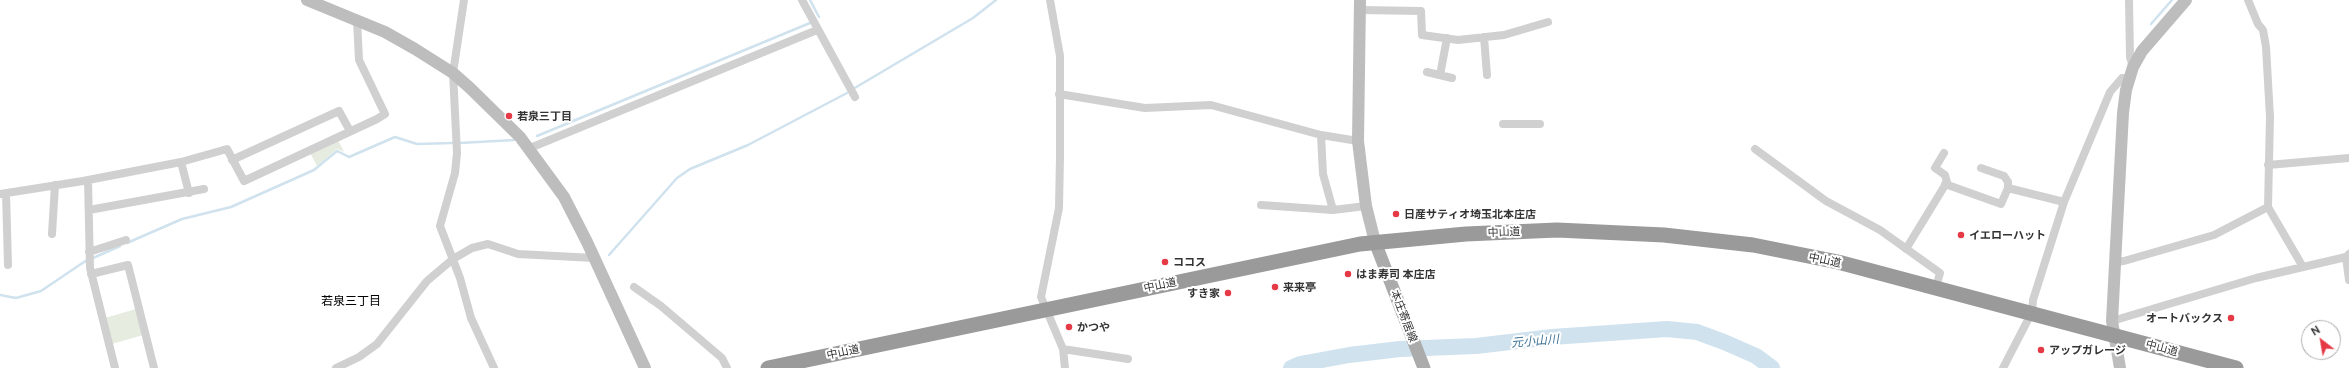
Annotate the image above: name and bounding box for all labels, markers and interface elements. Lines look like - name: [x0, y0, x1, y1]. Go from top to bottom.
- place label: 若泉三丁目: [517, 109, 572, 123]
- marker: 若泉三丁目: [504, 111, 514, 121]
- place label: 日産サティオ埼玉北本庄店: [1404, 207, 1536, 221]
- marker: 日産サティオ埼玉北本庄店: [1391, 209, 1401, 219]
- street label: 中山道: [1487, 225, 1521, 239]
- place label: イエローハット: [1969, 228, 2046, 242]
- marker: イエローハット: [1956, 230, 1966, 240]
- street label: 中山道: [1807, 250, 1843, 270]
- place label: ココス: [1173, 255, 1206, 269]
- marker: ココス: [1160, 257, 1170, 267]
- place label: はま寿司 本庄店: [1356, 267, 1436, 281]
- marker: はま寿司 本庄店: [1343, 269, 1353, 279]
- street label: 中山道: [1142, 275, 1178, 295]
- place label: 来来亭: [1283, 280, 1316, 294]
- marker: 来来亭: [1270, 282, 1280, 292]
- place label: すき家: [1187, 286, 1220, 300]
- marker: すき家: [1223, 288, 1233, 298]
- street label: 本庄寄居線: [1388, 288, 1420, 344]
- district label: 若泉三丁目: [321, 294, 381, 308]
- place label: オートバックス: [2146, 311, 2223, 325]
- marker: オートバックス: [2226, 313, 2236, 323]
- place label: かつや: [1077, 320, 1110, 334]
- north arrow: [2301, 320, 2341, 360]
- marker: かつや: [1064, 322, 1074, 332]
- text: N: [2309, 323, 2322, 338]
- water label: 元小山川: [1510, 332, 1560, 350]
- street label: 中山道: [2144, 337, 2180, 359]
- street label: 中山道: [825, 342, 861, 362]
- place label: アップガレージ: [2049, 343, 2126, 357]
- marker: アップガレージ: [2036, 345, 2046, 355]

